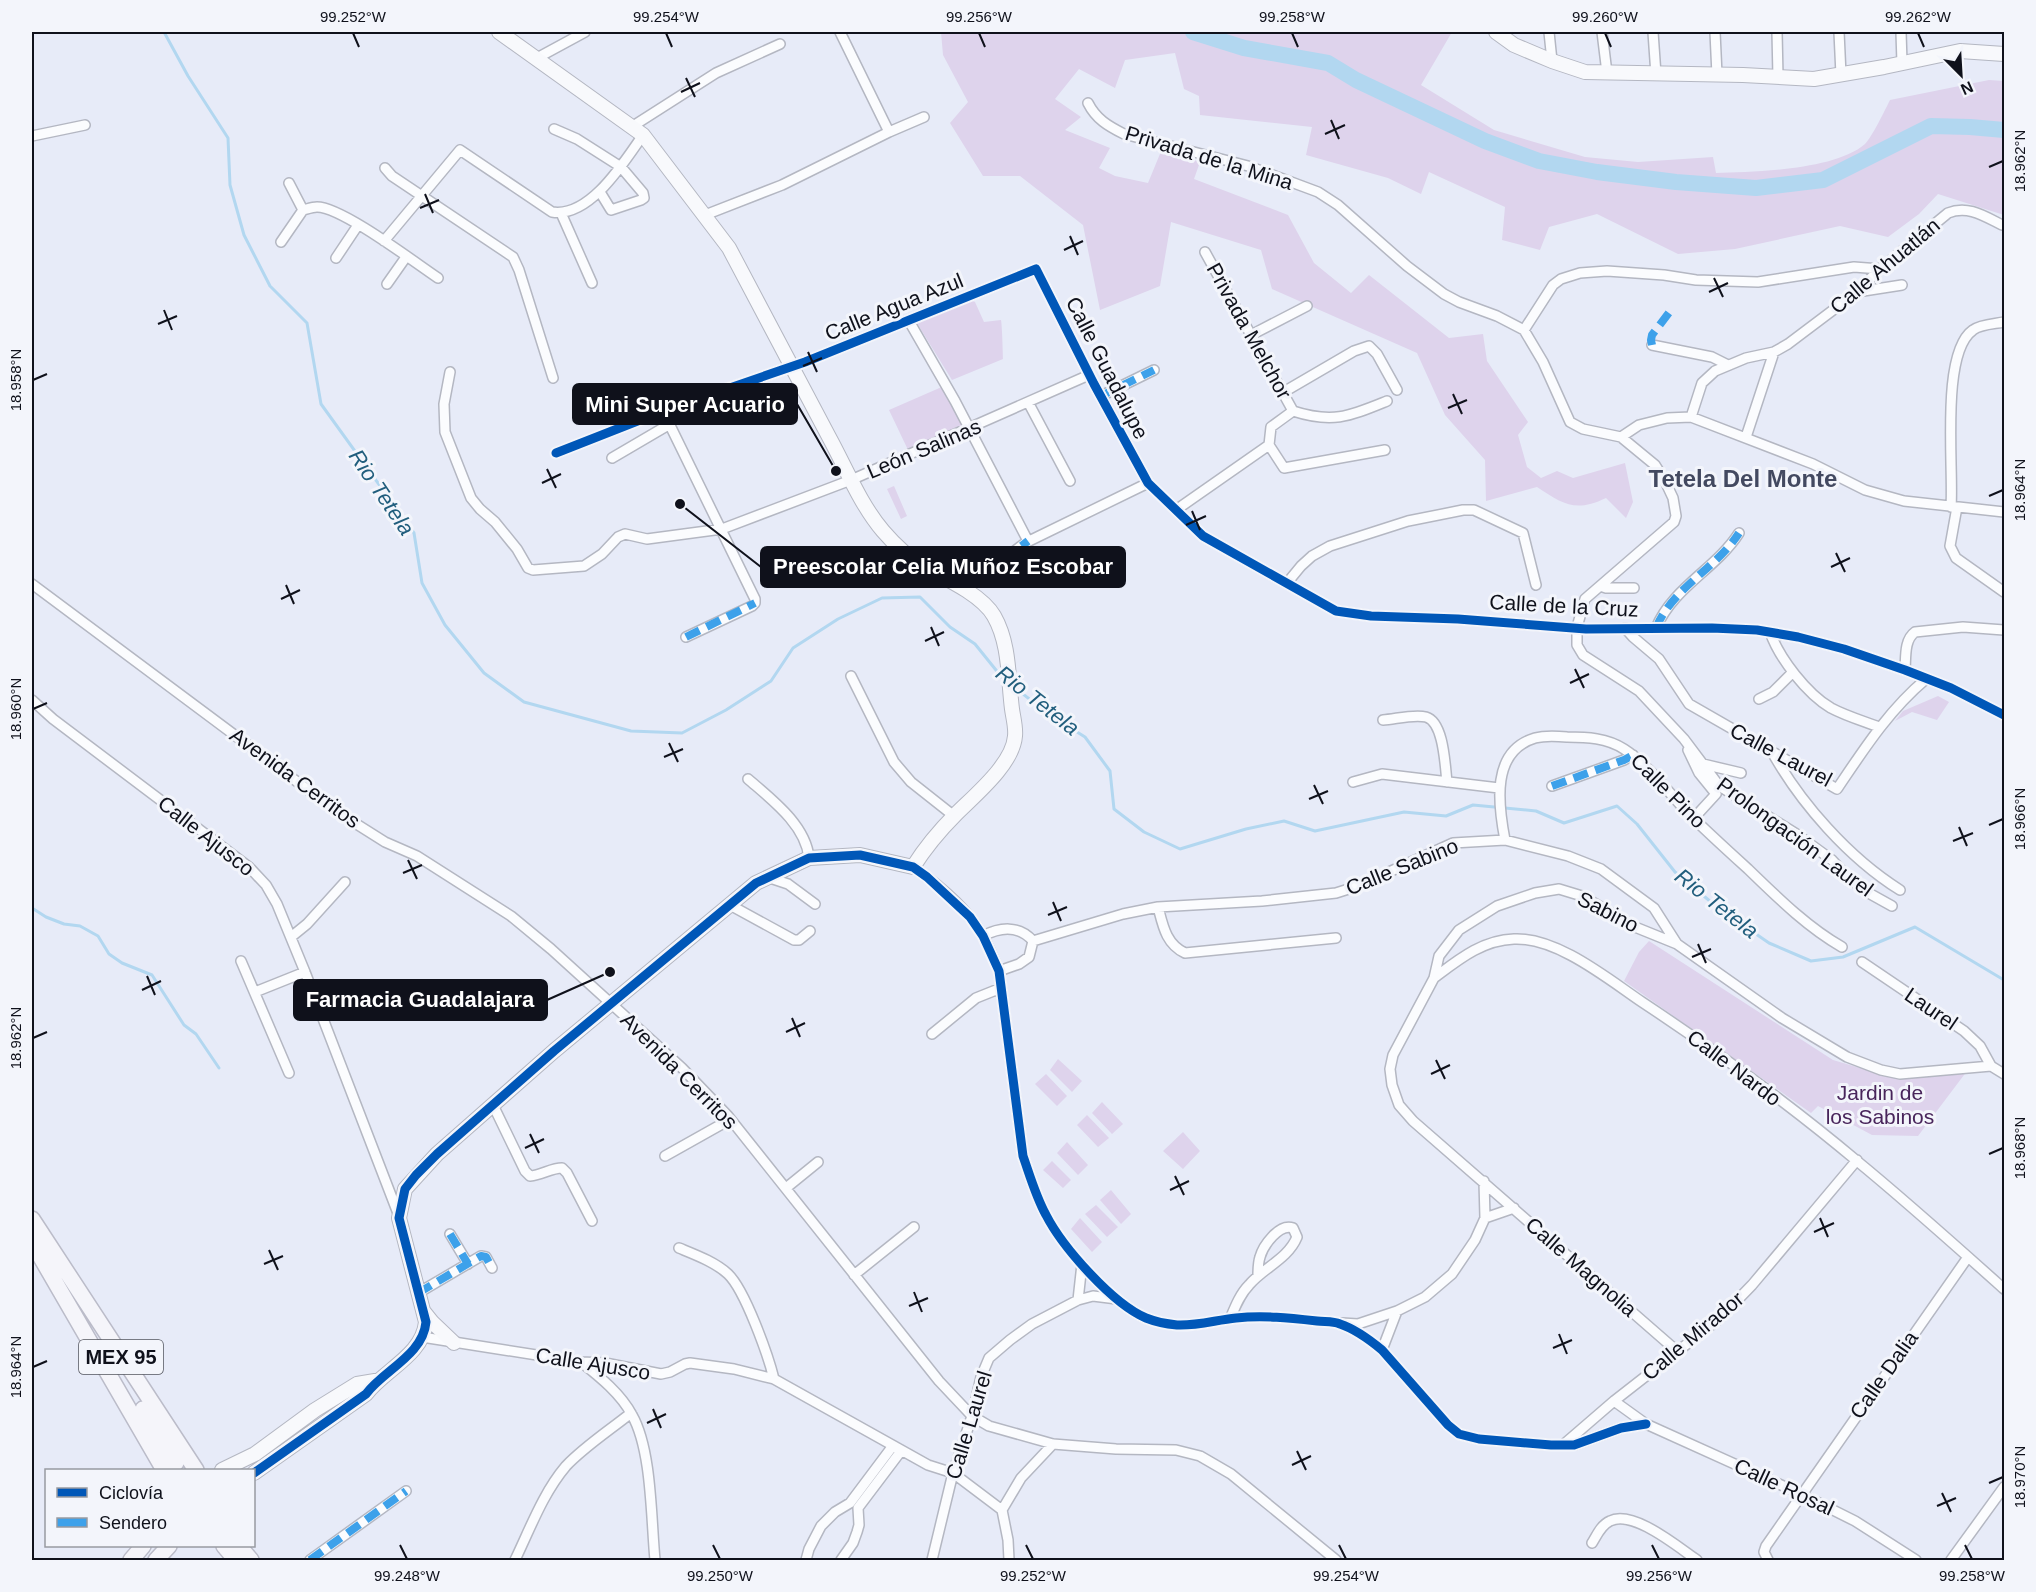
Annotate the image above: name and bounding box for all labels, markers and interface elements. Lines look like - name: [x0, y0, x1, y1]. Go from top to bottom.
- text: 99.252°W: [320, 8, 387, 25]
- text: 99.254°W: [633, 8, 700, 25]
- text: 99.256°W: [946, 8, 1013, 25]
- text: 99.258°W: [1259, 8, 1326, 25]
- text: 99.260°W: [1572, 8, 1639, 25]
- text: 99.262°W: [1885, 8, 1952, 25]
- north arrow: [1931, 45, 1991, 105]
- text: N: [1958, 78, 1976, 98]
- street label: Privada de la Mina: [1123, 121, 1296, 194]
- text: 18.962°N: [2011, 130, 2028, 192]
- street label: Calle Ahuatlán: [1825, 213, 1944, 318]
- street label: Privada Melchor: [1203, 259, 1296, 403]
- street label: Calle Agua Azul: [821, 268, 966, 345]
- street label: Calle Guadalupe: [1062, 293, 1153, 443]
- text: 18.958°N: [7, 349, 24, 411]
- callout: Mini Super Acuario: [573, 384, 797, 424]
- text: Mini Super Acuario: [585, 392, 785, 417]
- street label: León Salinas: [863, 414, 984, 483]
- water label: Rio Tetela: [344, 445, 419, 540]
- text: 18.964°N: [2011, 459, 2028, 521]
- district label: Tetela Del Monte: [1649, 465, 1837, 492]
- callout: Preescolar Celia Muñoz Escobar: [761, 547, 1125, 587]
- text: Preescolar Celia Muñoz Escobar: [773, 554, 1113, 579]
- street label: Calle de la Cruz: [1489, 590, 1639, 621]
- water label: Rio Tetela: [991, 660, 1084, 740]
- text: 18.960°N: [7, 678, 24, 740]
- street label: Calle Laurel: [1726, 718, 1836, 791]
- street label: Avenida Cerritos: [226, 723, 365, 832]
- street label: Calle Pino: [1626, 749, 1710, 833]
- street label: Prolongación Laurel: [1713, 772, 1878, 901]
- text: 18.966°N: [2011, 788, 2028, 850]
- street label: Calle Ajusco: [154, 791, 259, 880]
- street label: Calle Sabino: [1342, 834, 1461, 900]
- water label: Rio Tetela: [1670, 863, 1763, 943]
- street label: Sabino: [1574, 886, 1643, 937]
- callout: Farmacia Guadalajara: [294, 980, 547, 1020]
- street label: Laurel: [1901, 983, 1962, 1034]
- text: Farmacia Guadalajara: [306, 987, 535, 1012]
- text: 18.962°N: [7, 1007, 24, 1069]
- street label: Avenida Cerritos: [616, 1008, 742, 1134]
- street label: Calle Nardo: [1683, 1025, 1786, 1110]
- park label: Jardin de los Sabinos: [1826, 1081, 1934, 1128]
- text: 18.968°N: [2011, 1117, 2028, 1179]
- street label: Calle Magnolia: [1521, 1212, 1642, 1321]
- street label: Calle Mirador: [1637, 1287, 1748, 1385]
- street label: Calle Dalia: [1845, 1326, 1922, 1423]
- text: 18.964°N: [7, 1336, 24, 1398]
- road number: MEX 95: [79, 1340, 163, 1374]
- street label: Calle Ajusco: [534, 1343, 652, 1384]
- street label: Calle Laurel: [941, 1368, 996, 1482]
- text: 18.970°N: [2011, 1446, 2028, 1508]
- street label: Calle Rosal: [1731, 1453, 1838, 1520]
- legend: [45, 1469, 255, 1547]
- text: Ciclovía: [99, 1483, 164, 1503]
- text: Sendero: [99, 1513, 167, 1533]
- text: 99.248°W: [374, 1567, 441, 1584]
- text: 99.250°W: [687, 1567, 754, 1584]
- text: 99.252°W: [1000, 1567, 1067, 1584]
- text: 99.254°W: [1313, 1567, 1380, 1584]
- text: 99.256°W: [1626, 1567, 1693, 1584]
- text: 99.258°W: [1939, 1567, 2006, 1584]

